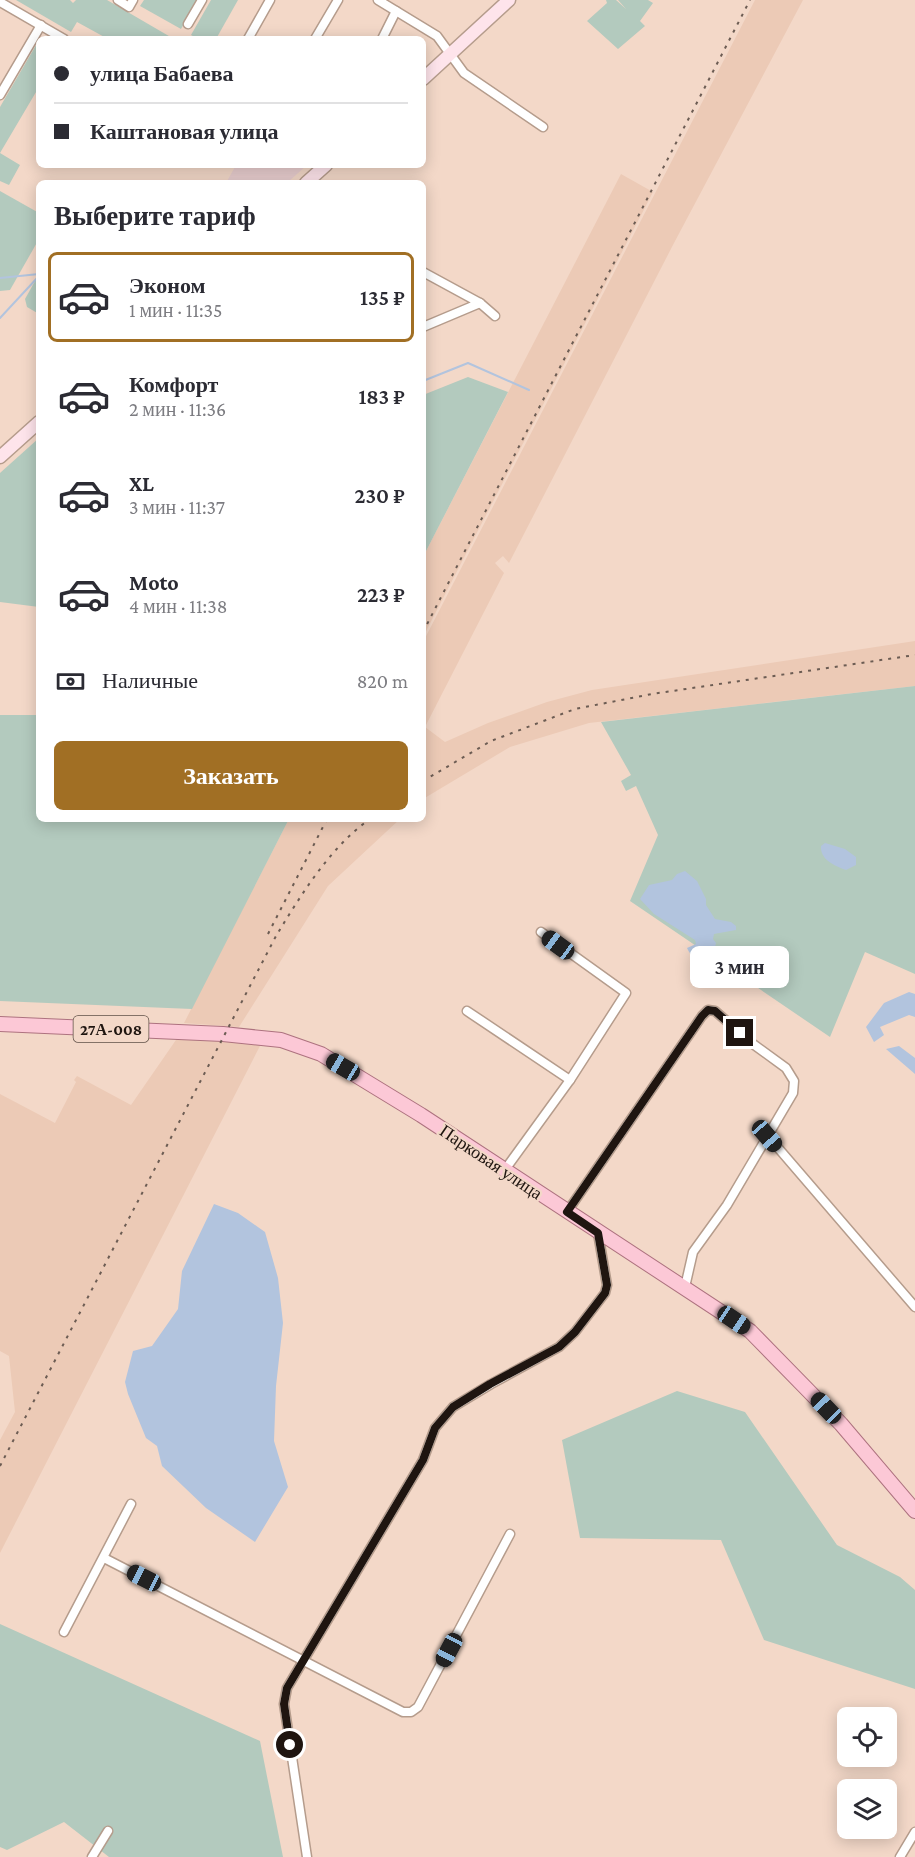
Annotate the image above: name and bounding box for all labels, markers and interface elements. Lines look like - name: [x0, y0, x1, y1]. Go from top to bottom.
- text: улица Бабаева: [90, 61, 234, 86]
- text: Каштановая улица: [90, 119, 279, 144]
- text: Выберите тариф: [54, 201, 256, 231]
- icon: car: [57, 270, 111, 324]
- text: Эконом: [129, 273, 206, 298]
- text: 135 ₽: [360, 285, 405, 310]
- text: 1 мин · 11:35: [129, 299, 223, 321]
- icon: car: [57, 369, 111, 423]
- text: Комфорт: [129, 372, 218, 397]
- text: 183 ₽: [358, 384, 405, 409]
- text: 2 мин · 11:36: [129, 398, 226, 420]
- icon: car: [57, 468, 111, 522]
- text: XL: [129, 471, 154, 496]
- text: 230 ₽: [355, 483, 405, 508]
- text: 3 мин · 11:37: [129, 496, 225, 518]
- icon: car: [57, 567, 111, 621]
- text: Moto: [129, 570, 179, 595]
- text: 223 ₽: [357, 582, 405, 607]
- text: 4 мин · 11:38: [129, 595, 227, 617]
- icon: cash: [54, 665, 87, 698]
- text: Наличные: [102, 668, 198, 693]
- text: 820 m: [357, 670, 408, 692]
- button: Заказать: [54, 741, 408, 810]
- car: [538, 927, 578, 963]
- callout: 3 мин: [690, 946, 789, 988]
- text: 3 мин: [714, 956, 765, 978]
- road number: 27А-008: [74, 1016, 148, 1042]
- route end: [726, 1019, 753, 1046]
- car: [323, 1050, 363, 1084]
- car: [748, 1117, 786, 1155]
- street label: Парковая улица: [436, 1120, 546, 1204]
- car: [714, 1302, 754, 1338]
- car: [807, 1389, 845, 1427]
- car: [124, 1562, 164, 1594]
- car: [433, 1630, 465, 1670]
- map controls: [837, 1707, 897, 1839]
- button: locate: [837, 1707, 897, 1767]
- route start: [276, 1731, 303, 1758]
- button: layers: [837, 1779, 897, 1839]

